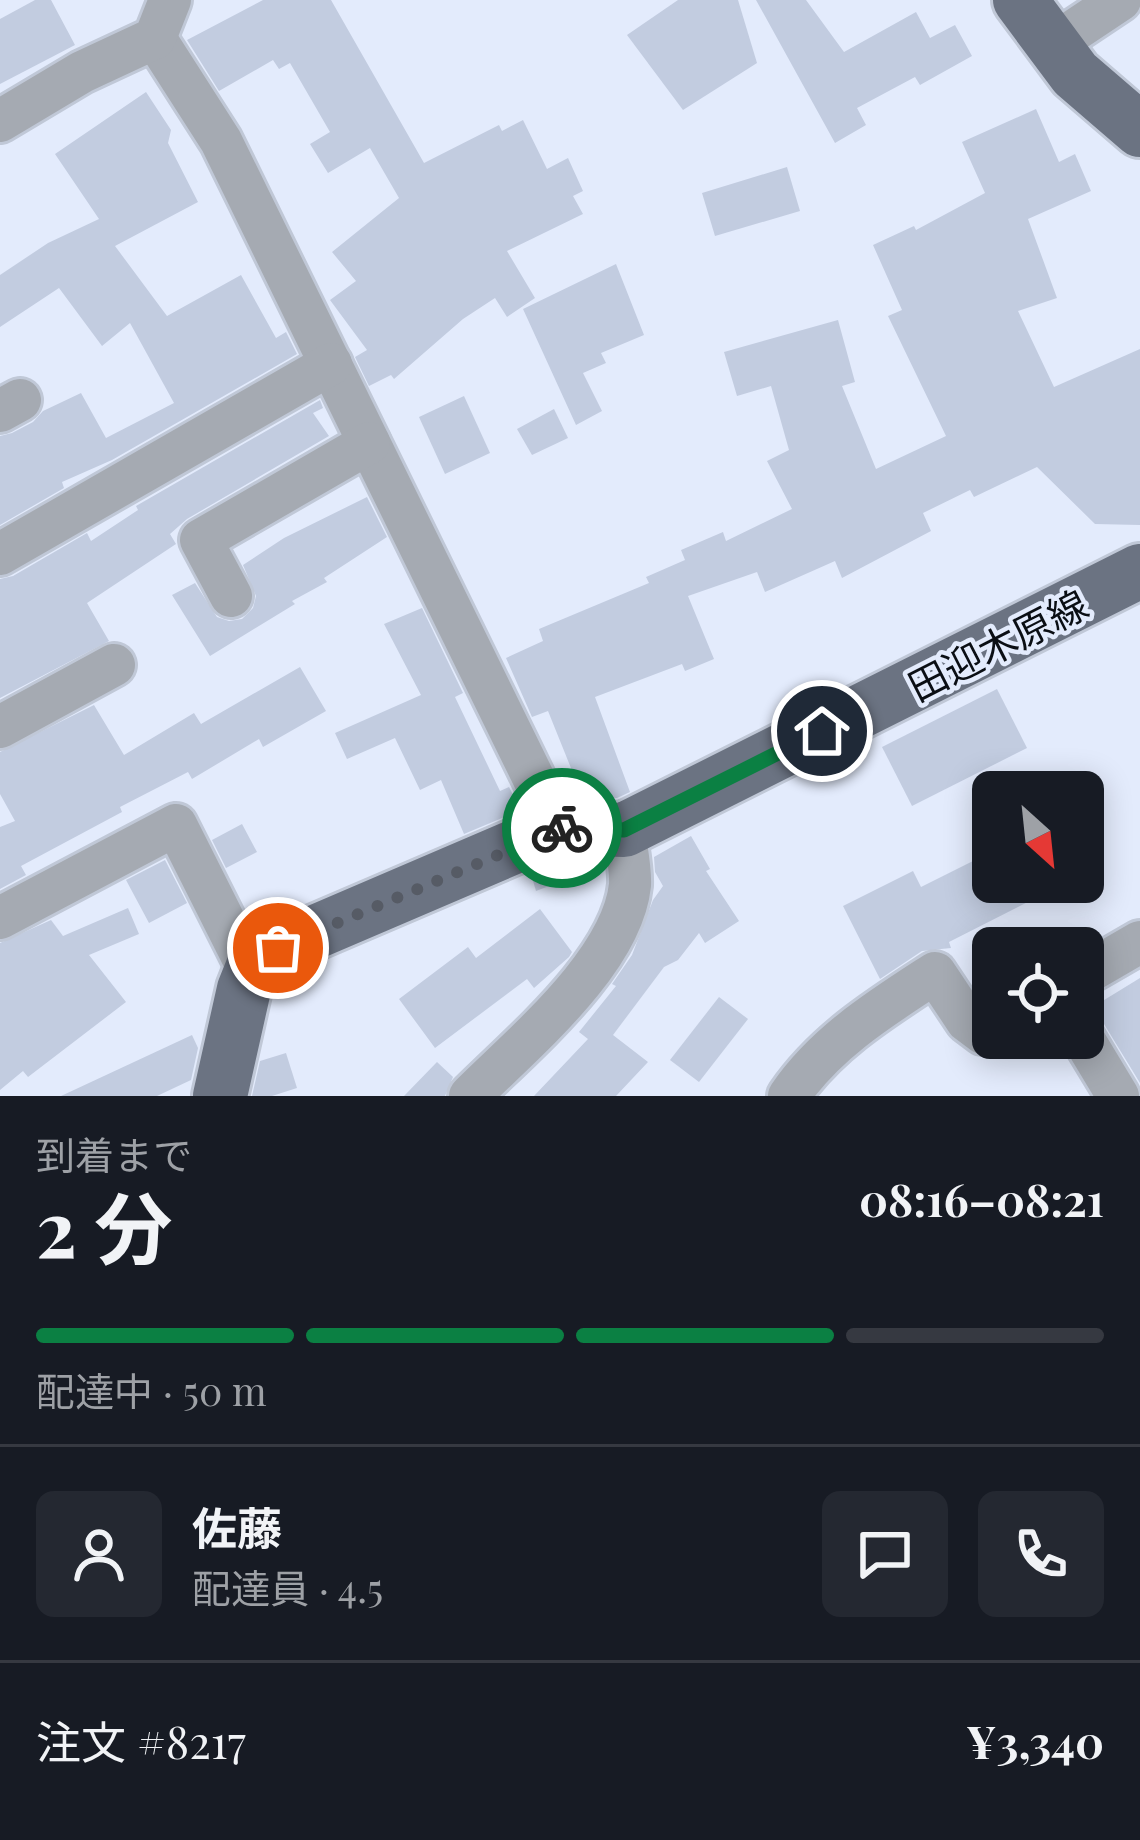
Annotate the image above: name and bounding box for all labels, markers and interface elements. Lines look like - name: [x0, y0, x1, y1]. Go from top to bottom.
- street label: 田迎木原線: [898, 577, 1096, 711]
- pin: [771, 680, 873, 782]
- icon: home: [789, 698, 855, 764]
- courier: [502, 768, 622, 888]
- north arrow: [972, 771, 1104, 903]
- map controls: [972, 771, 1104, 1059]
- icon: bike: [529, 795, 595, 861]
- pin: [227, 897, 329, 999]
- icon: bag: [245, 915, 311, 981]
- button: locate: [972, 927, 1104, 1059]
- text: 到着まで: [36, 1128, 192, 1180]
- text: 08:16–08:21: [859, 1168, 1104, 1228]
- text: 2 分: [36, 1174, 172, 1278]
- text: 配達中 · 50 m: [36, 1364, 267, 1416]
- button: person: [36, 1491, 162, 1617]
- button: chat: [822, 1491, 948, 1617]
- button: phone: [978, 1491, 1104, 1617]
- text: 佐藤: [192, 1496, 282, 1556]
- text: 配達員 · 4.5: [192, 1561, 383, 1613]
- text: 注文 #8217: [36, 1710, 246, 1770]
- text: ¥3,340: [966, 1710, 1104, 1770]

